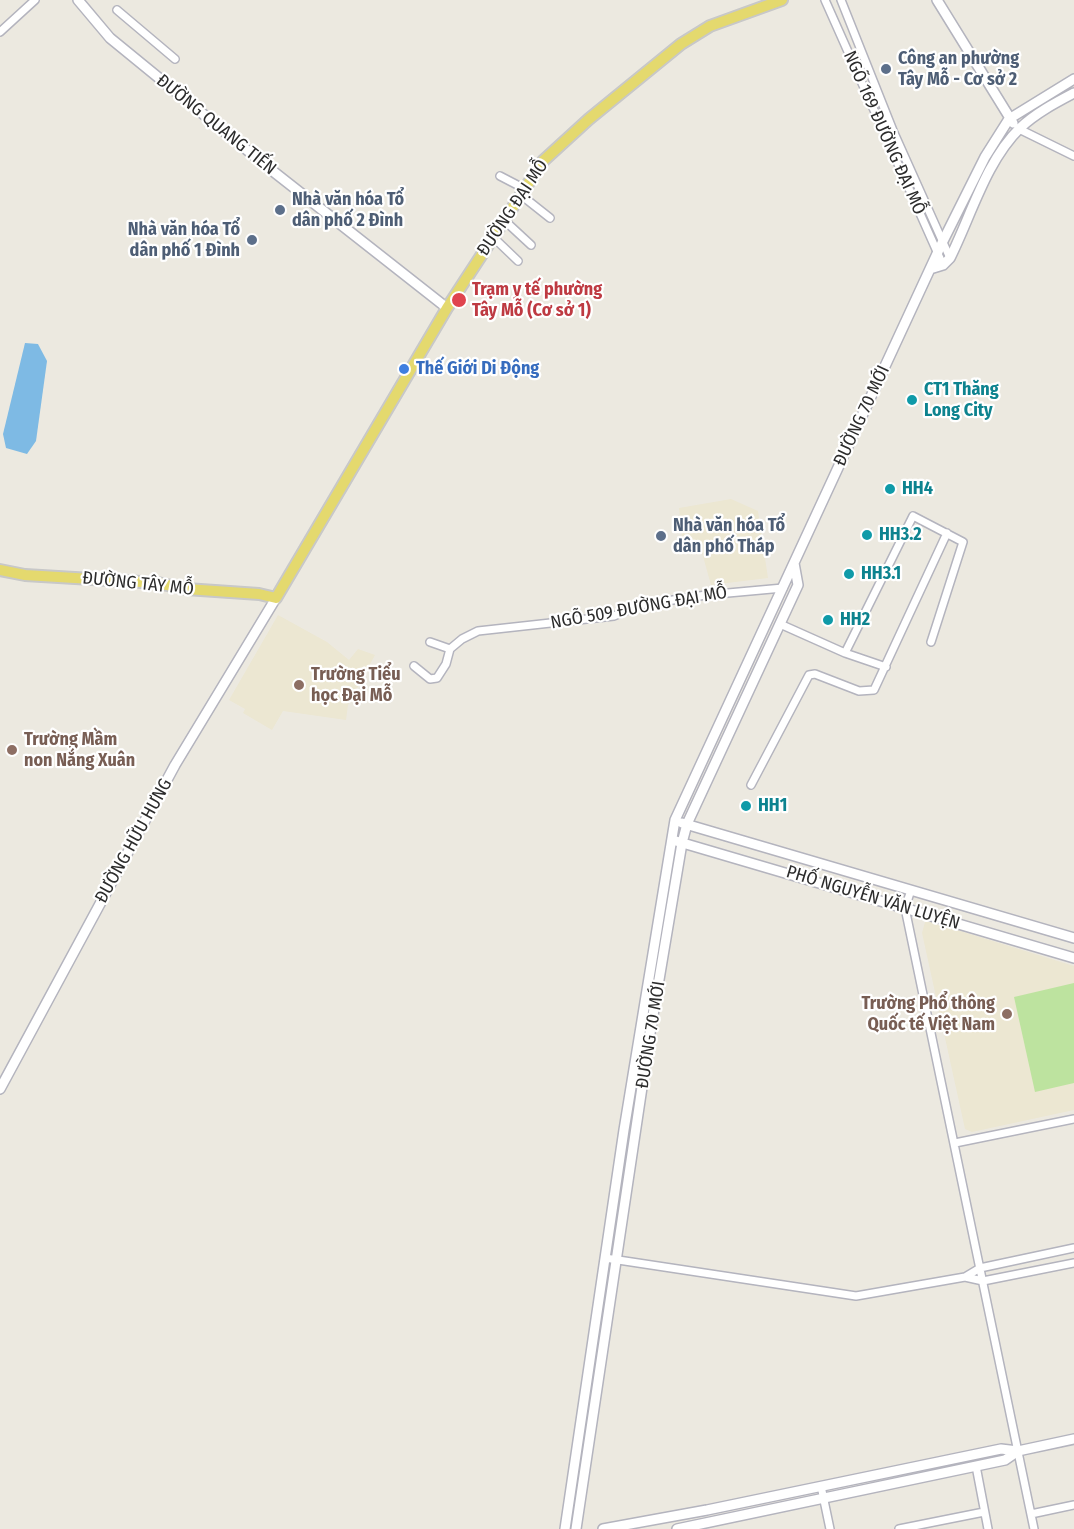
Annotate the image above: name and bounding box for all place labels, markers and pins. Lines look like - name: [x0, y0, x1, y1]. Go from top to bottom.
- place label: Công an phường Tây Mỗ - Cơ sở 2: [898, 48, 1019, 90]
- marker: Công an phường Tây Mỗ - Cơ sở 2: [879, 62, 893, 76]
- place label: Nhà văn hóa Tổ dân phố 2 Đình: [292, 189, 404, 232]
- marker: Nhà văn hóa Tổ dân phố 2 Đình: [273, 203, 287, 217]
- place label: Nhà văn hóa Tổ dân phố 1 Đình: [128, 219, 240, 262]
- marker: Nhà văn hóa Tổ dân phố 1 Đình: [245, 233, 259, 247]
- place label: Trạm y tế phường Tây Mỗ (Cơ sở 1): [472, 279, 602, 322]
- marker: Trạm y tế phường Tây Mỗ (Cơ sở 1): [450, 291, 468, 309]
- place label: Thế Giới Di Động: [416, 358, 539, 380]
- marker: Thế Giới Di Động: [397, 362, 411, 376]
- place label: CT1 Thăng Long City: [924, 379, 999, 422]
- marker: CT1 Thăng Long City: [905, 393, 919, 407]
- place label: HH4: [902, 478, 933, 500]
- marker: HH4: [883, 482, 897, 496]
- place label: Nhà văn hóa Tổ dân phố Tháp: [673, 515, 785, 558]
- place label: HH3.2: [879, 524, 922, 546]
- marker: HH3.2: [860, 528, 874, 542]
- marker: Nhà văn hóa Tổ dân phố Tháp: [654, 529, 668, 543]
- place label: HH3.1: [861, 563, 901, 585]
- marker: HH3.1: [842, 567, 856, 581]
- place label: HH2: [840, 609, 870, 631]
- marker: HH2: [821, 613, 835, 627]
- place label: Trường Tiểu học Đại Mỗ: [311, 664, 401, 706]
- marker: Trường Tiểu học Đại Mỗ: [292, 678, 306, 692]
- place label: Trường Mầm non Nắng Xuân: [24, 729, 135, 771]
- marker: Trường Mầm non Nắng Xuân: [5, 743, 19, 757]
- place label: HH1: [758, 795, 787, 817]
- marker: HH1: [739, 799, 753, 813]
- place label: Trường Phổ thông Quốc tế Việt Nam: [861, 993, 995, 1036]
- marker: Trường Phổ thông Quốc tế Việt Nam: [1000, 1007, 1014, 1021]

